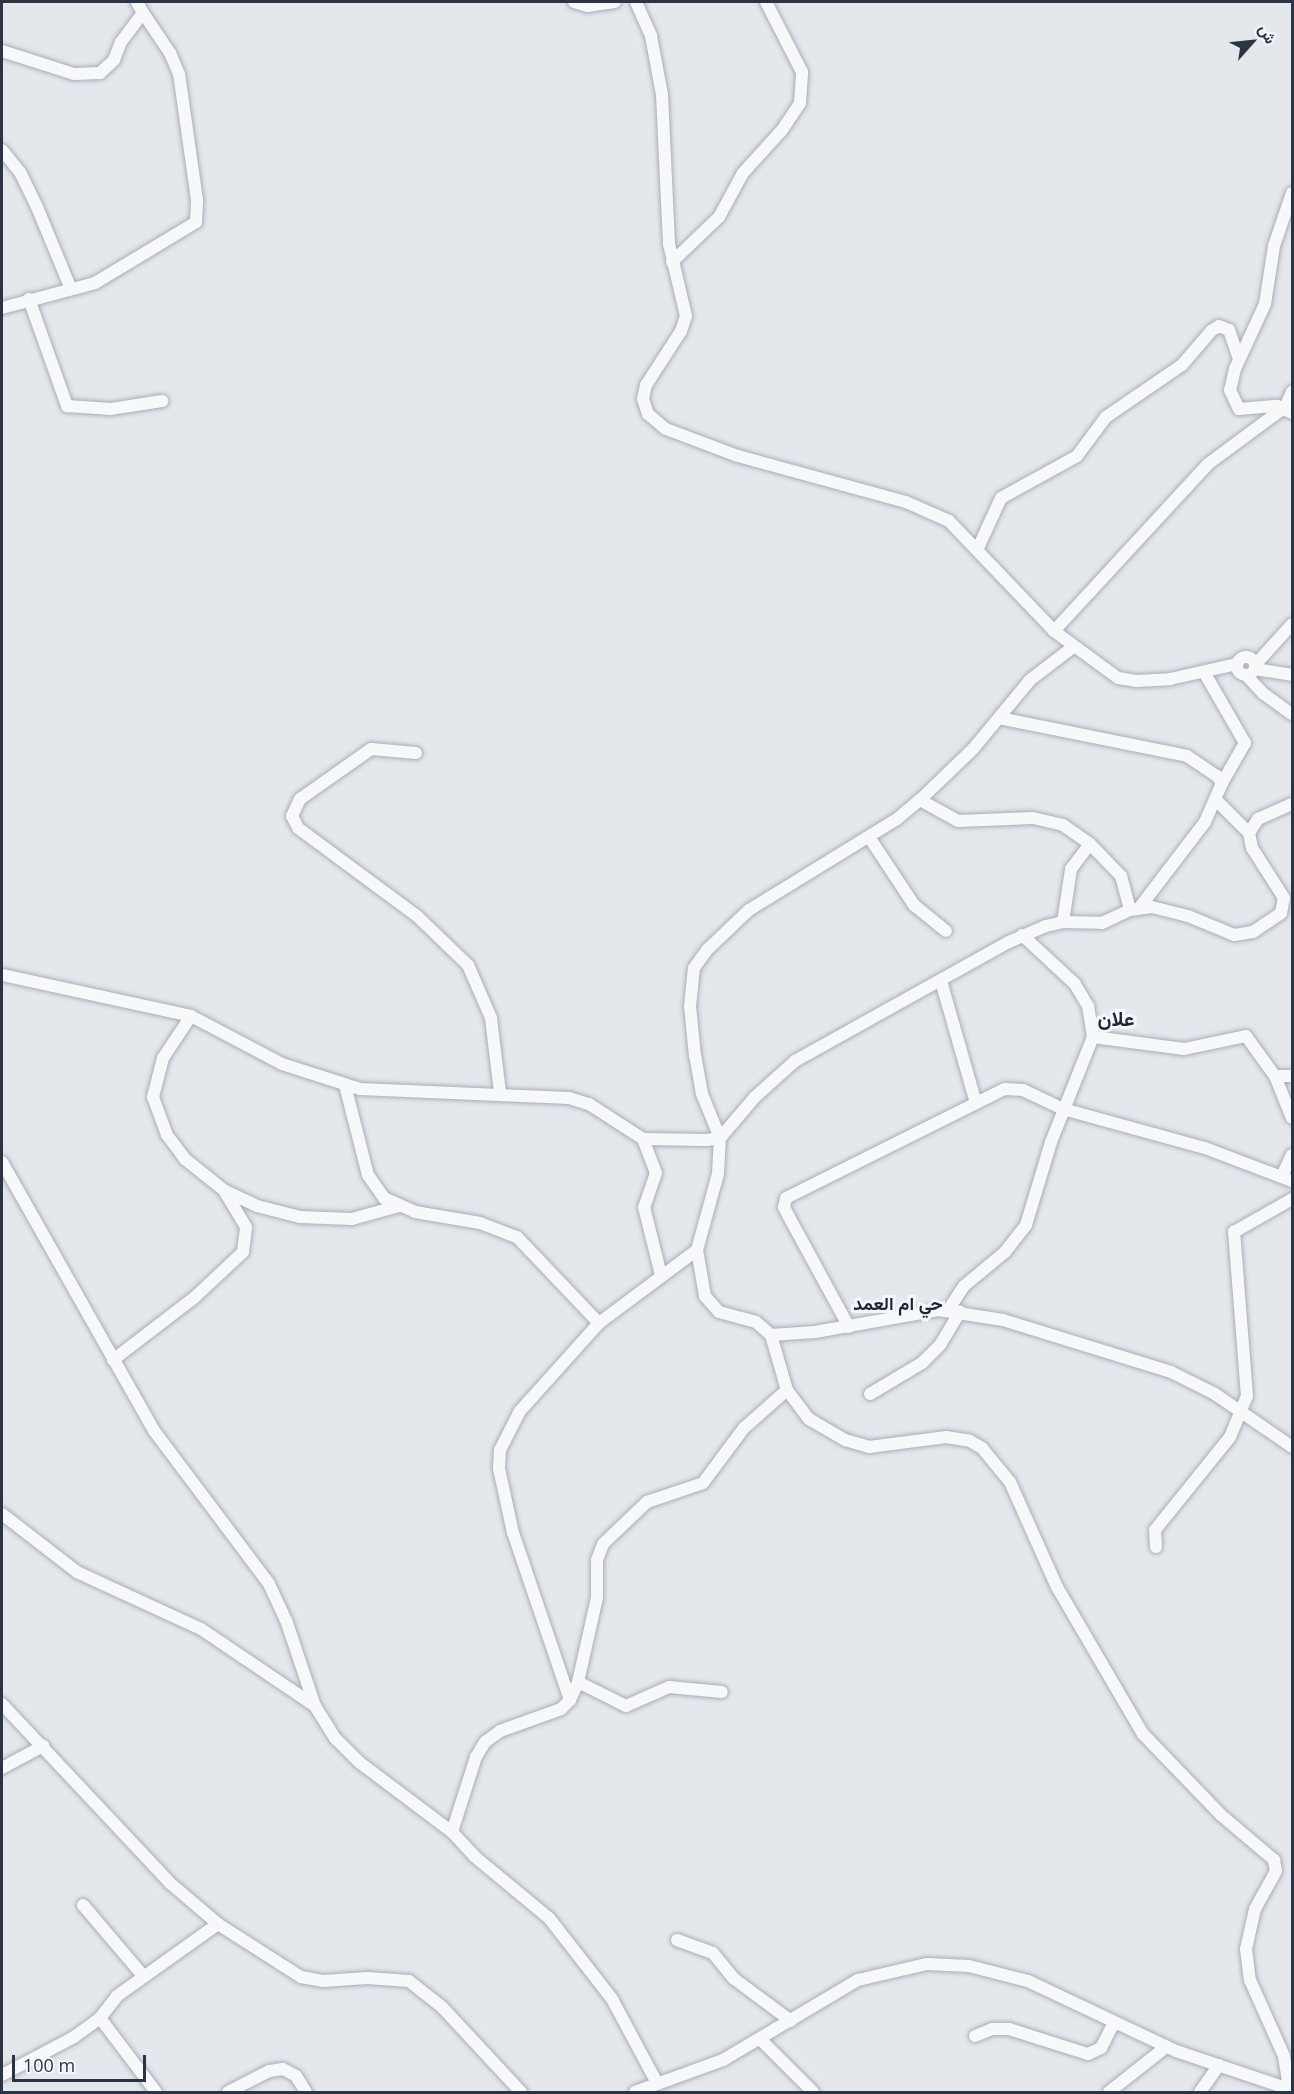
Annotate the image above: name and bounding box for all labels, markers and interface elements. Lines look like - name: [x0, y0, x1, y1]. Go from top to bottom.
- north arrow: [1222, 12, 1282, 72]
- text: ش: [1254, 20, 1282, 47]
- district label: علان: [1098, 1006, 1134, 1030]
- district label: حي ام العمد: [853, 1292, 943, 1314]
- scale bar: [15, 2043, 148, 2081]
- text: 100 m: [23, 2053, 75, 2077]

